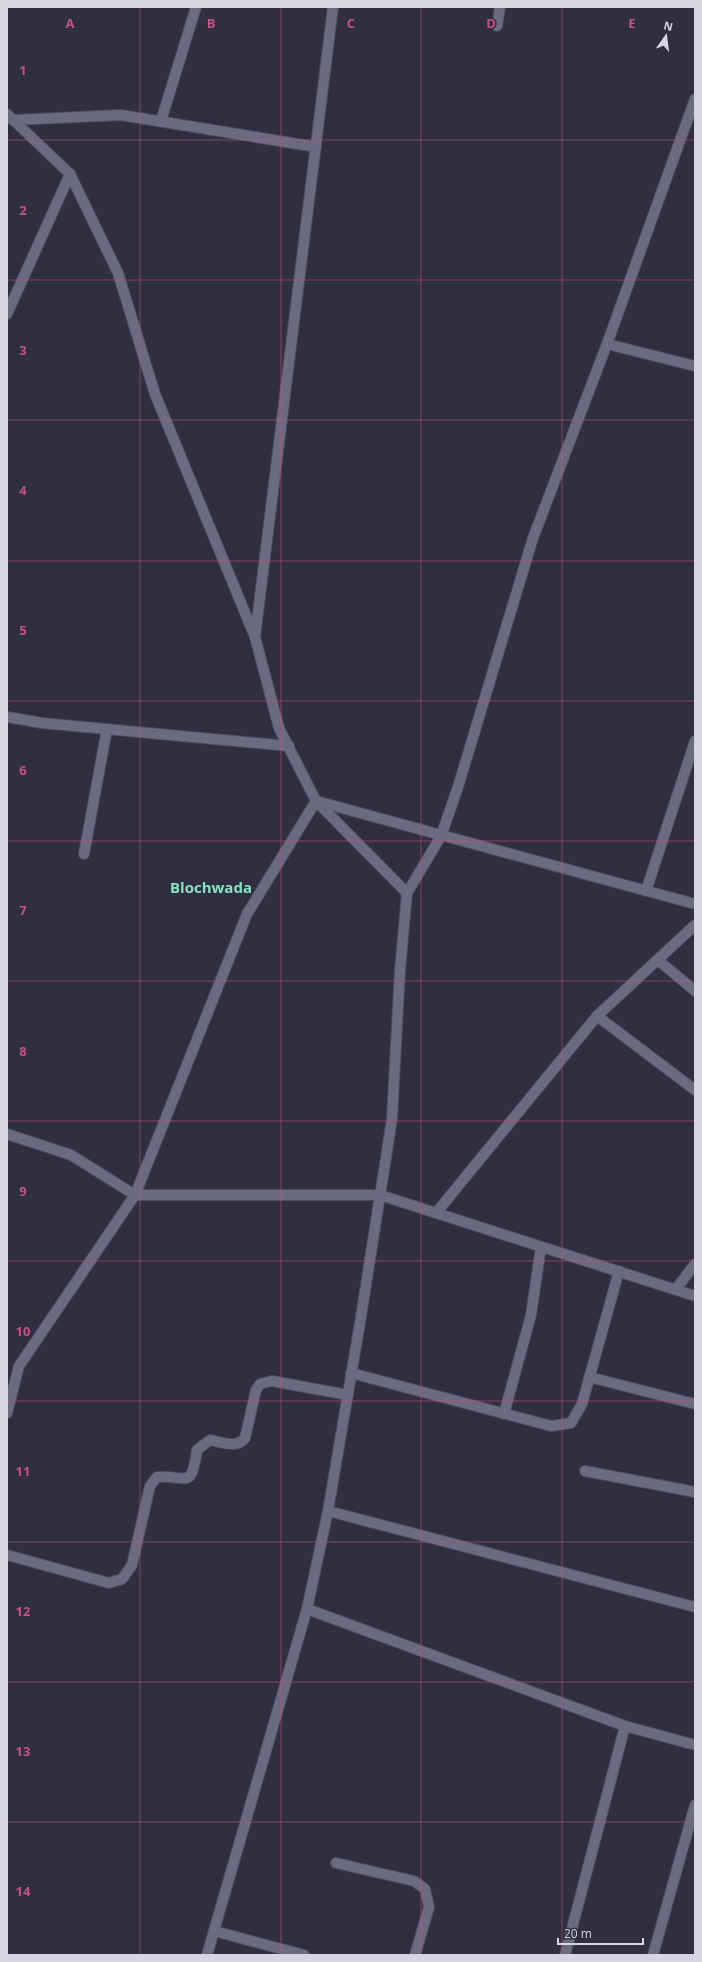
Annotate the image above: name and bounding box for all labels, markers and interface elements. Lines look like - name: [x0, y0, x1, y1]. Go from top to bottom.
- text: A: [66, 14, 75, 32]
- text: B: [207, 14, 216, 32]
- text: C: [347, 14, 355, 32]
- text: D: [486, 14, 496, 32]
- text: E: [628, 14, 636, 32]
- north arrow: [646, 16, 686, 56]
- text: N: [662, 17, 675, 34]
- text: 1: [19, 61, 27, 79]
- text: 2: [19, 201, 27, 219]
- text: 3: [19, 341, 27, 359]
- text: 4: [19, 481, 27, 499]
- text: 5: [19, 621, 27, 639]
- text: 6: [19, 761, 27, 779]
- district label: Blochwada: [170, 877, 252, 897]
- text: 7: [19, 901, 27, 919]
- text: 8: [19, 1042, 27, 1060]
- text: 9: [19, 1182, 27, 1200]
- text: 10: [16, 1322, 30, 1340]
- text: 11: [16, 1462, 30, 1480]
- text: 12: [16, 1602, 31, 1620]
- text: 13: [16, 1742, 30, 1760]
- text: 14: [16, 1882, 31, 1900]
- scale bar: [558, 1920, 643, 1946]
- text: 20 m: [564, 1925, 592, 1942]

